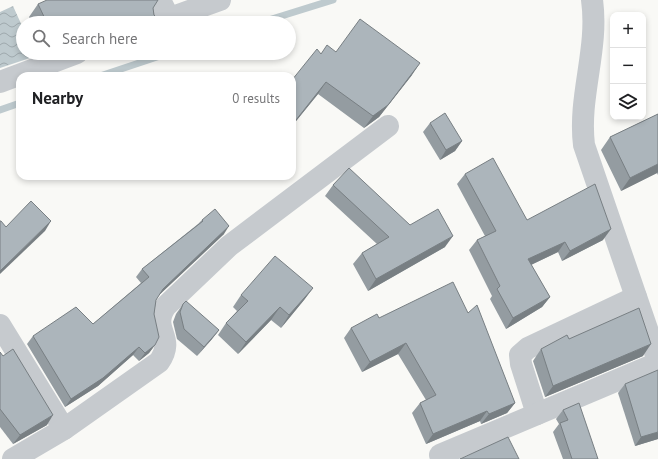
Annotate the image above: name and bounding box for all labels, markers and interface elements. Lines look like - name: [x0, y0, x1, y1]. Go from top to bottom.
- map controls: [610, 12, 646, 120]
- button: +: [610, 12, 646, 48]
- search box: [16, 16, 296, 60]
- icon: search: [30, 27, 52, 49]
- text: Search here: [62, 29, 138, 48]
- button: −: [610, 48, 646, 84]
- button: layers: [610, 84, 646, 120]
- text: Nearby: [32, 87, 83, 109]
- text: 0 results: [232, 90, 280, 107]

